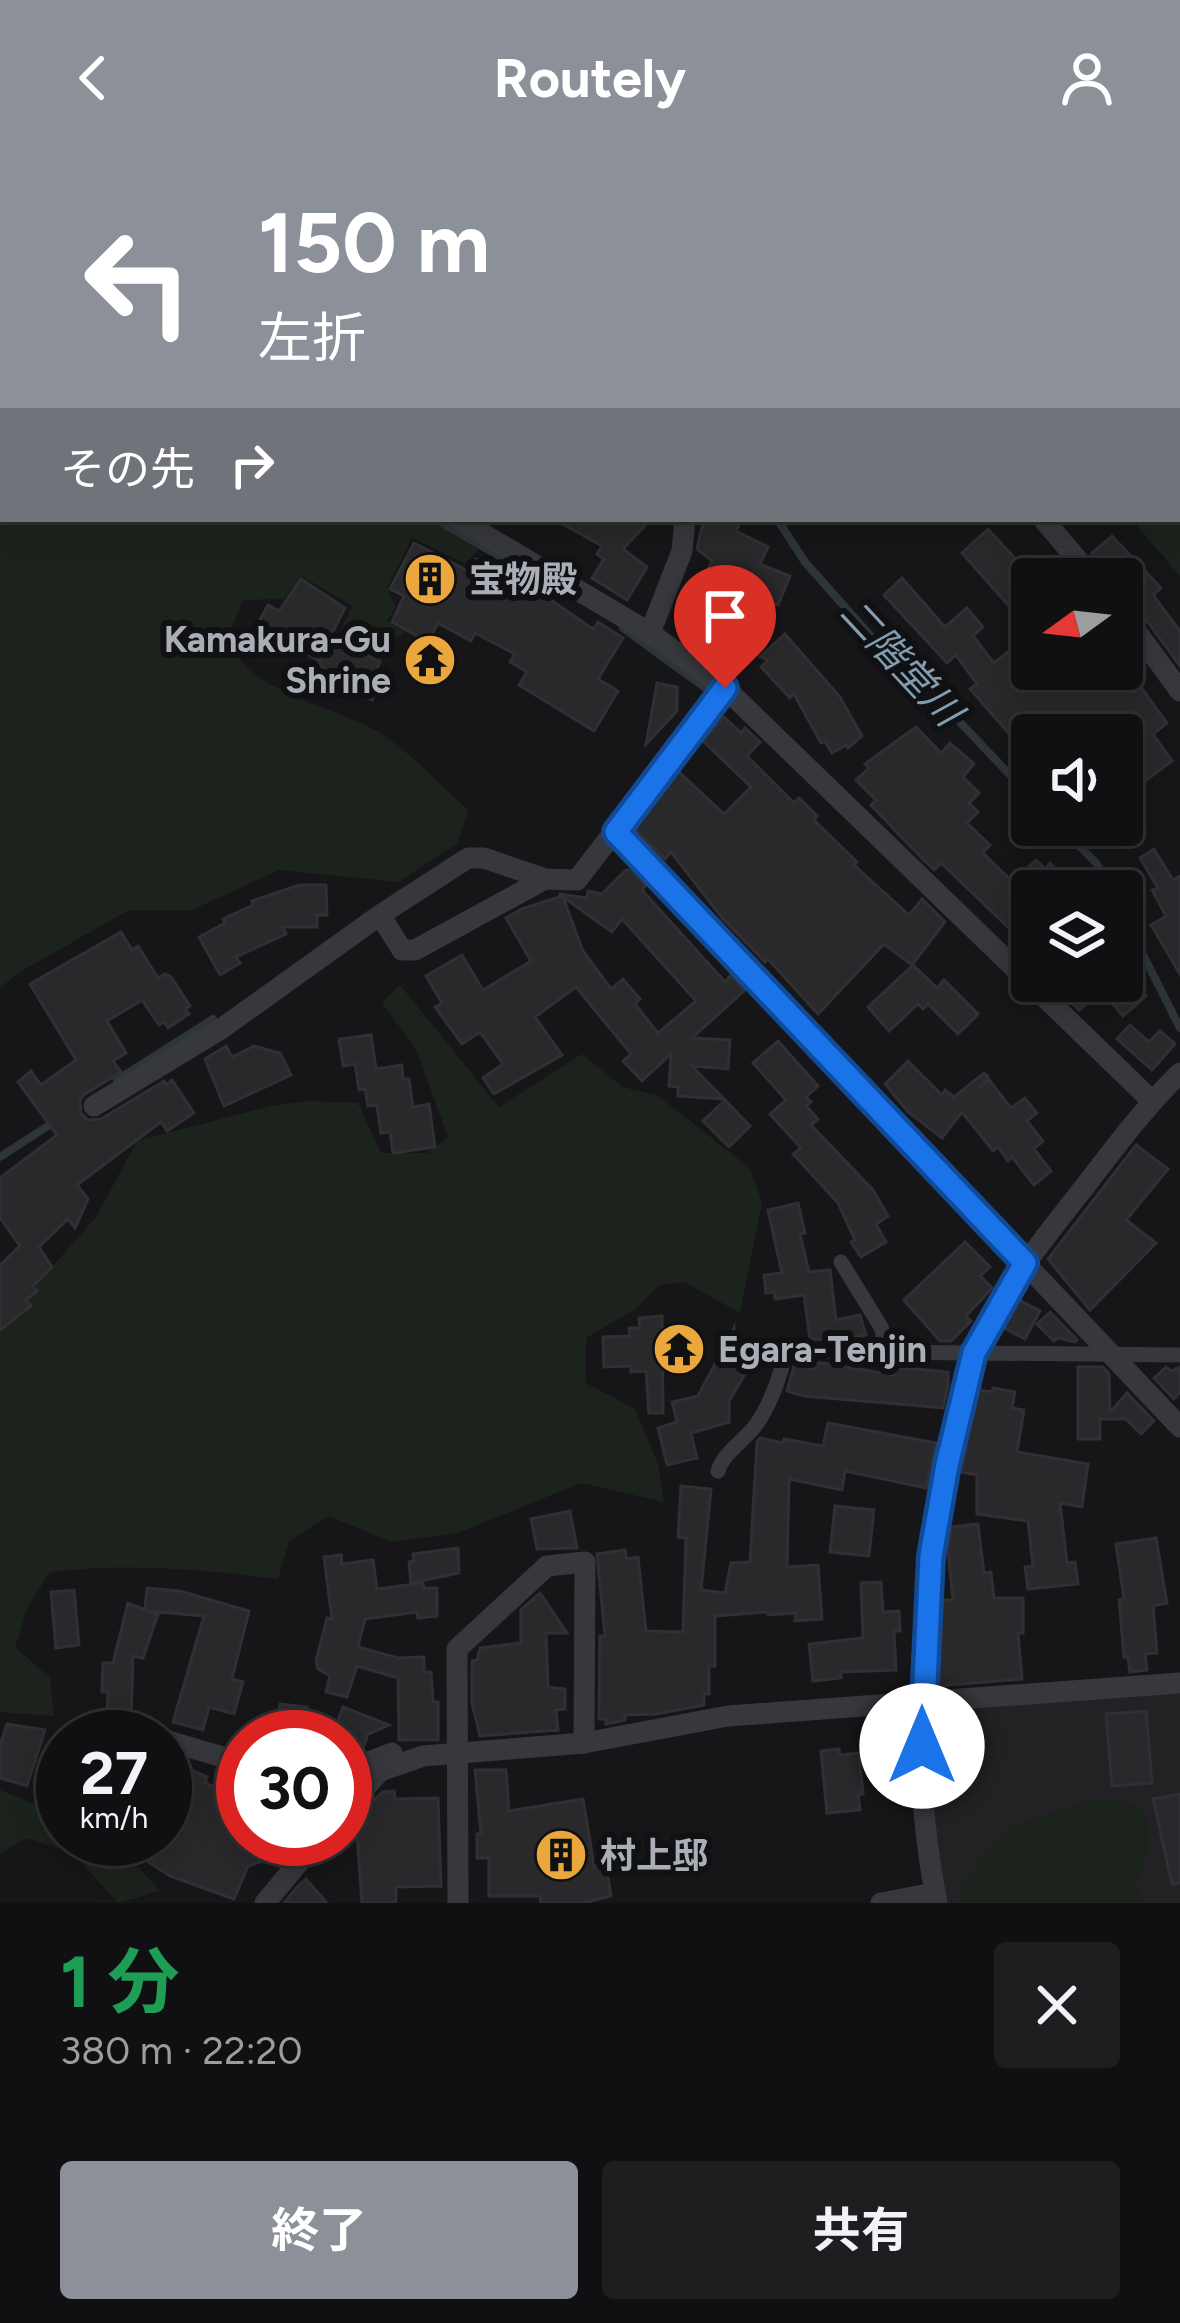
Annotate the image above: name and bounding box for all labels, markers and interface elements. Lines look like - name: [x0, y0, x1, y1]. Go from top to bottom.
- icon: back: [60, 45, 126, 111]
- icon: person: [1054, 45, 1120, 111]
- text: Routely: [494, 46, 686, 111]
- text: 150 m: [258, 192, 490, 293]
- icon: left: [60, 204, 216, 360]
- text: 左折: [258, 306, 366, 371]
- icon: right: [219, 432, 285, 498]
- text: その先: [60, 442, 195, 496]
- building icon: 宝物殿: [402, 551, 458, 607]
- place label: 宝物殿: [469, 558, 577, 601]
- north arrow: [1011, 558, 1143, 690]
- map controls: [1011, 558, 1143, 1002]
- pin: [674, 565, 776, 688]
- icon: arrive: [692, 583, 758, 649]
- water label: 二階堂川: [831, 589, 974, 738]
- place label: Kamakura-Gu Shrine: [164, 618, 391, 702]
- temple icon: Kamakura-Gu Shrine: [402, 632, 458, 688]
- button: sound: [1011, 714, 1143, 846]
- button: layers: [1011, 870, 1143, 1002]
- temple icon: Egara-Tenjin: [651, 1321, 707, 1377]
- place label: Egara-Tenjin: [718, 1328, 927, 1371]
- position arrow: [859, 1683, 985, 1809]
- speed limit sign: 30: [216, 1710, 372, 1866]
- text: 27: [80, 1737, 148, 1809]
- text: km/h: [80, 1799, 148, 1836]
- building icon: 村上邸: [533, 1827, 589, 1883]
- place label: 村上邸: [600, 1834, 708, 1877]
- text: 1 分: [60, 1939, 180, 2025]
- button: close: [994, 1942, 1120, 2068]
- text: 380 m · 22:20: [60, 2027, 302, 2074]
- button: 終了: [60, 2161, 578, 2299]
- button: 共有: [602, 2161, 1120, 2299]

